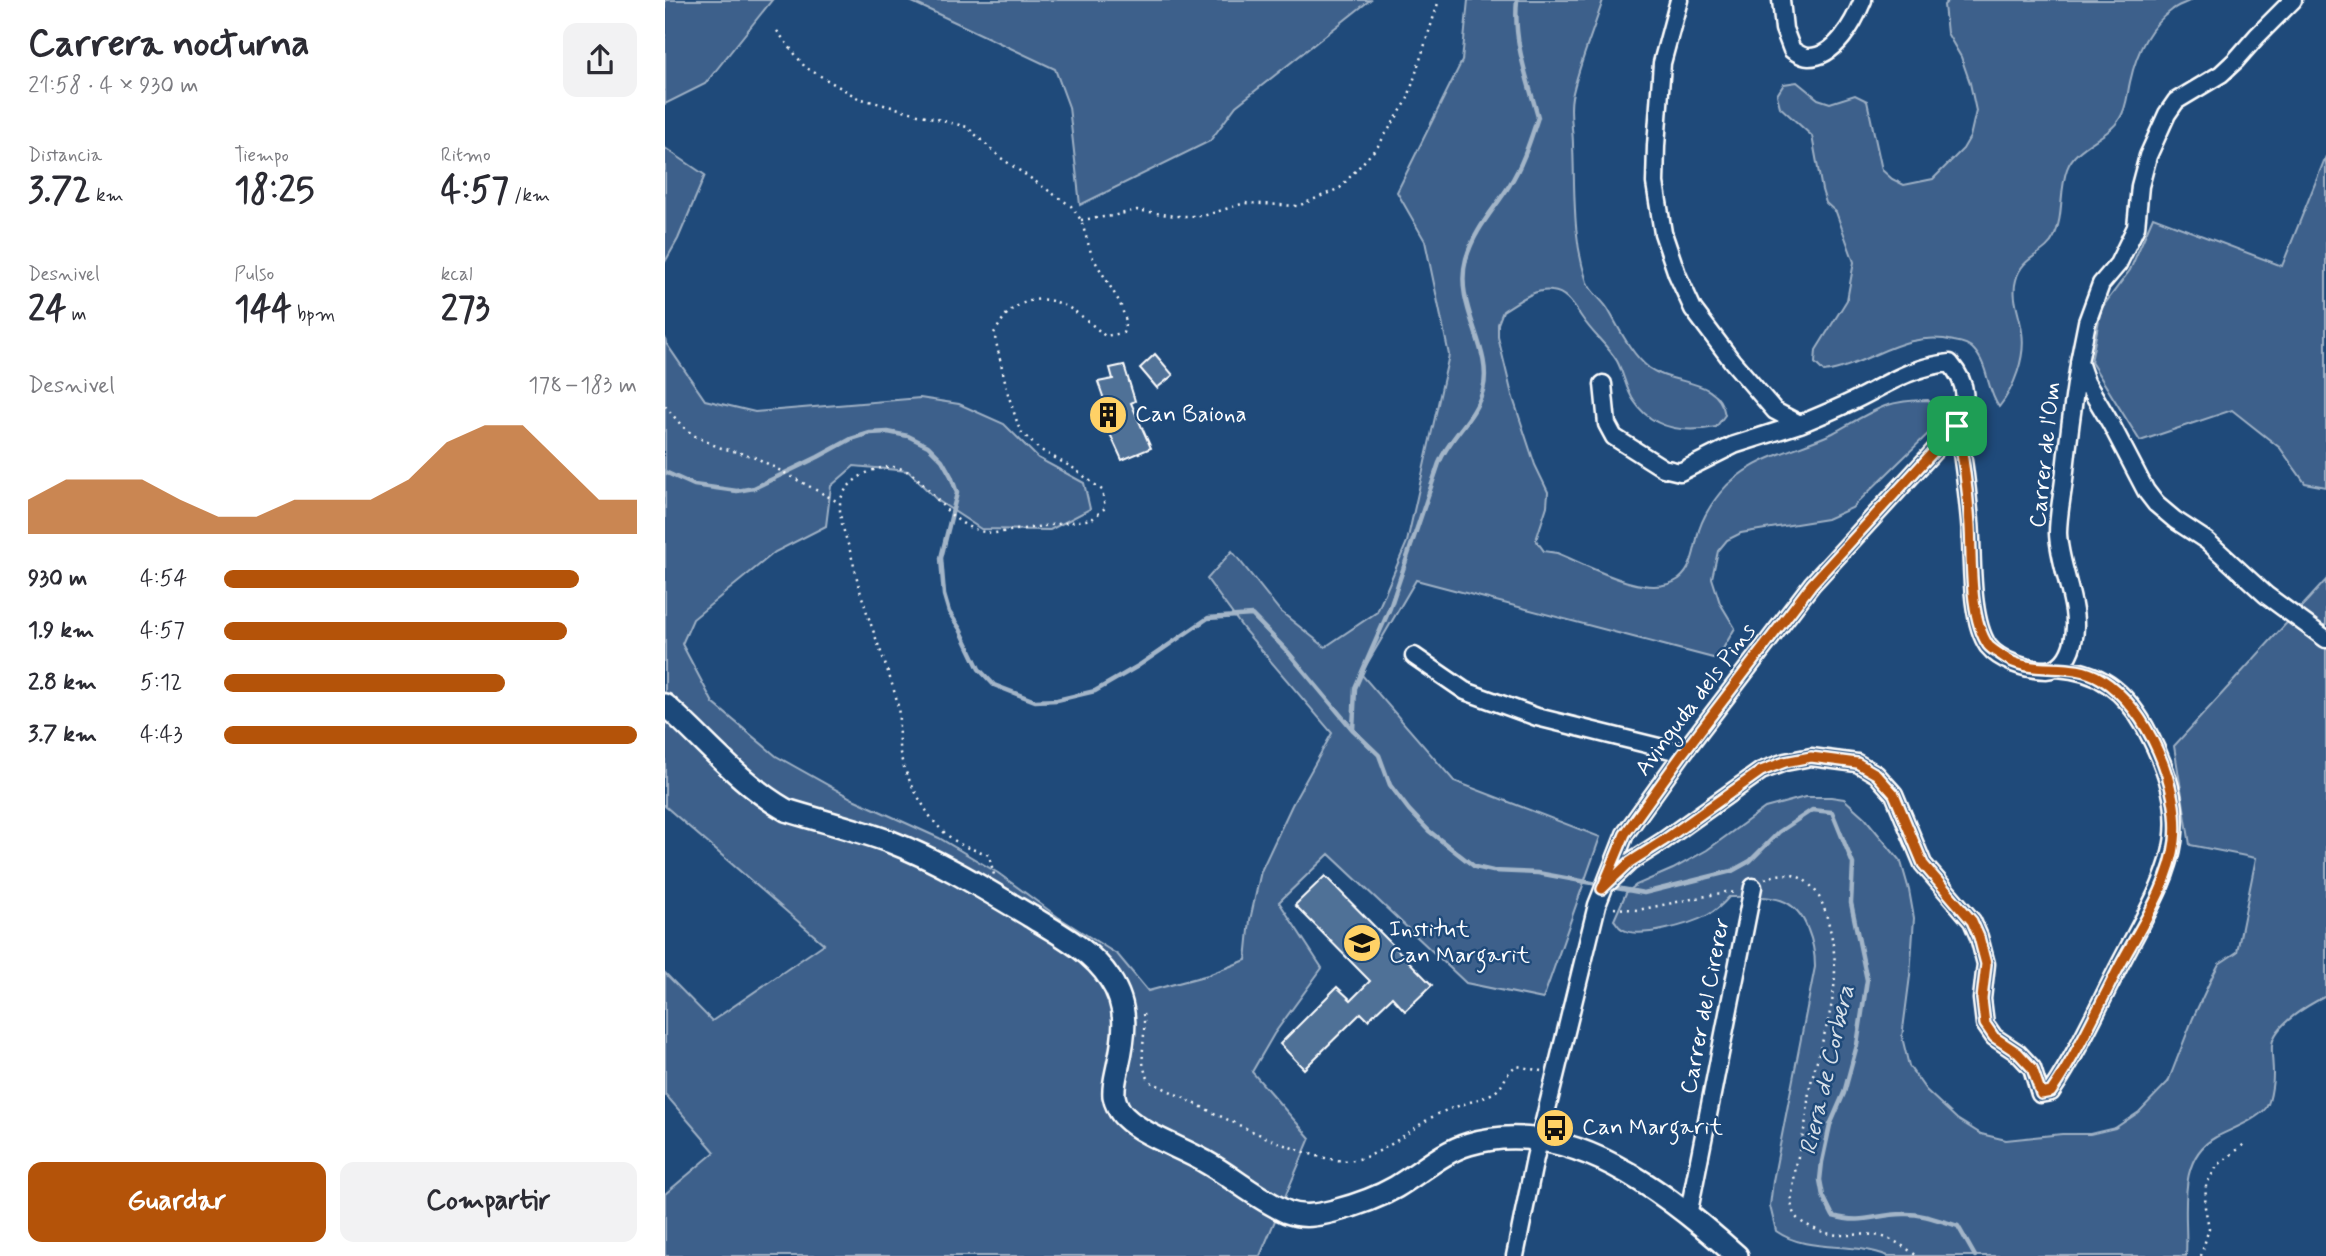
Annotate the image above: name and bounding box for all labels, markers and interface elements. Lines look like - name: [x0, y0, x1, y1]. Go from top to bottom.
- text: Carrera nocturna: [28, 20, 310, 69]
- button: share: [563, 23, 637, 97]
- text: 21:58 · 4 × 930 m: [28, 71, 199, 101]
- text: Distancia: [28, 143, 102, 168]
- text: Tiempo: [234, 143, 289, 168]
- text: Ritmo: [441, 143, 491, 168]
- text: 3.72: [28, 168, 91, 214]
- text: 18:25: [234, 168, 314, 214]
- text: 4:57: [441, 168, 509, 214]
- text: km: [91, 183, 124, 208]
- text: /km: [509, 183, 550, 208]
- text: Desnivel: [28, 262, 100, 287]
- text: Pulso: [234, 262, 274, 287]
- text: kcal: [441, 262, 473, 287]
- text: 24: [28, 287, 66, 333]
- text: 144: [234, 287, 292, 333]
- text: 273: [441, 287, 490, 333]
- text: m: [66, 302, 87, 327]
- text: bpm: [292, 302, 335, 327]
- text: Desnivel: [28, 371, 115, 401]
- text: 178–183 m: [528, 371, 637, 401]
- street label: Carrer de l'Om: [2023, 380, 2069, 530]
- building icon: Can Baiona: [1087, 394, 1129, 436]
- pin: [1927, 396, 1987, 456]
- place label: Can Baiona: [1135, 400, 1247, 430]
- icon: arrive: [1938, 407, 1976, 445]
- text: 930 m: [28, 564, 87, 594]
- text: 4:54: [140, 564, 187, 594]
- text: 1.9 km: [28, 616, 94, 646]
- text: 4:57: [140, 616, 185, 646]
- street label: Avinguda dels Pins: [1629, 617, 1765, 784]
- text: 2.8 km: [28, 668, 97, 698]
- text: 5:12: [140, 668, 182, 698]
- text: 3.7 km: [28, 720, 97, 750]
- text: 4:43: [140, 720, 183, 750]
- place label: Institut Can Margarit: [1389, 915, 1531, 973]
- street label: Carrer del Cirerer: [1674, 915, 1738, 1097]
- school or university icon: Institut Can Margarit: [1341, 922, 1383, 964]
- water label: Riera de Corbera: [1793, 982, 1863, 1158]
- bus stop icon: Can Margarit: [1534, 1107, 1576, 1149]
- place label: Can Margarit: [1582, 1113, 1724, 1145]
- button: Guardar: [28, 1162, 326, 1242]
- button: Compartir: [340, 1162, 637, 1242]

